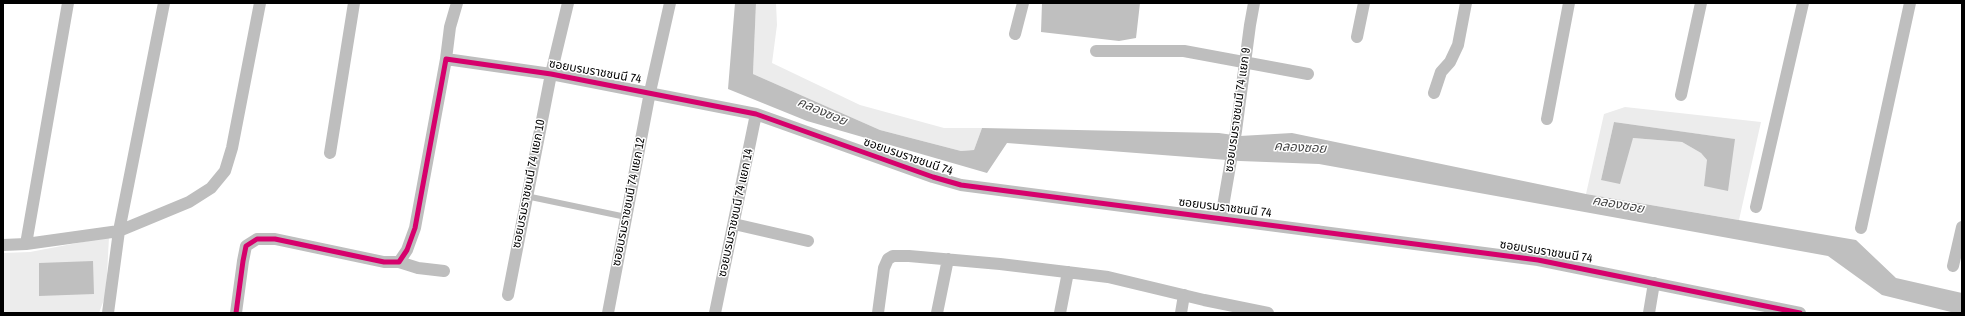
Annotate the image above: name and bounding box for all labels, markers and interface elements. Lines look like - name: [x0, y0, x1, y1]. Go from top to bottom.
- street label: ซอยบรมราชชนนี 74 แยก 9: [1222, 47, 1254, 173]
- street label: ซอยบรมราชชนนี 74: [548, 57, 642, 87]
- water label: คลองซอย: [795, 95, 849, 129]
- street label: ซอยบรมราชชนนี 74 แยก 10: [509, 118, 549, 250]
- street label: ซอยบรมราชชนนี 74: [861, 135, 955, 179]
- street label: ซอยบรมราชชนนี 74 แยก 12: [609, 136, 649, 268]
- water label: คลองซอย: [1273, 139, 1327, 157]
- street label: ซอยบรมราชชนนี 74 แยก 14: [715, 148, 757, 278]
- water label: คลองซอย: [1591, 193, 1645, 217]
- street label: ซอยบรมราชชนนี 74: [1178, 195, 1272, 221]
- street label: ซอยบรมราชชนนี 74: [1499, 238, 1593, 266]

